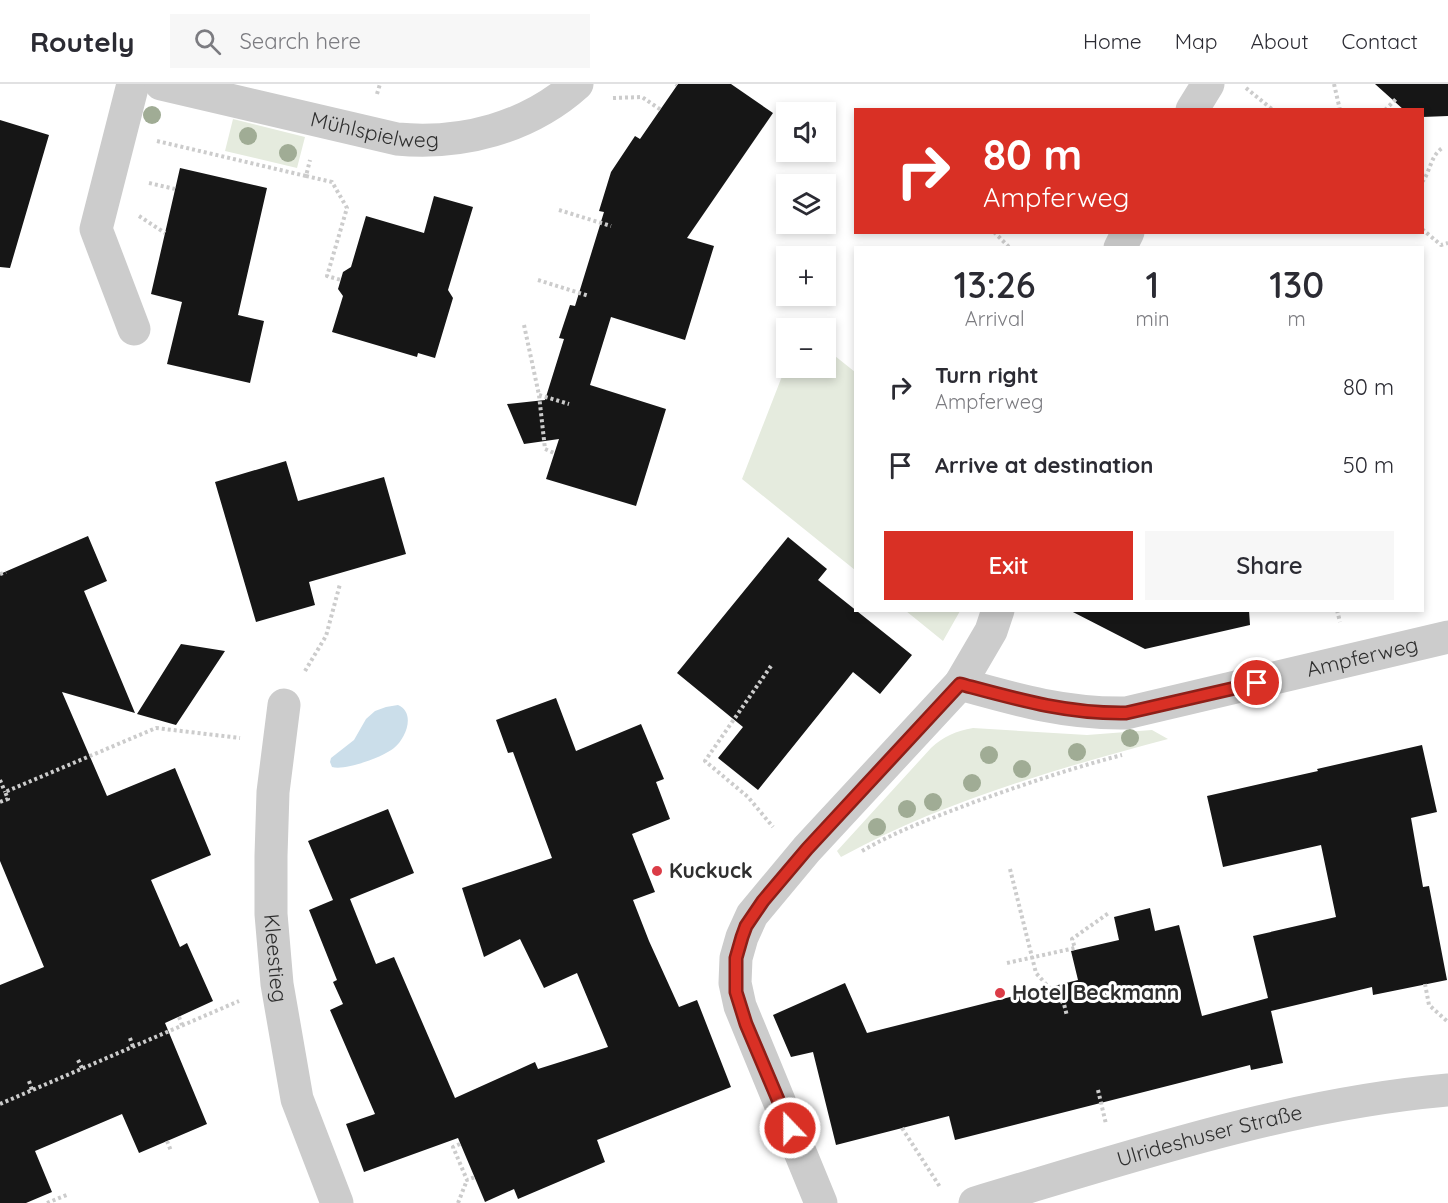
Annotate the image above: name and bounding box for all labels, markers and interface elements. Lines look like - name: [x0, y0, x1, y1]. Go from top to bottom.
- search box: [170, 14, 590, 68]
- text: Routely: [30, 24, 134, 59]
- icon: search: [191, 25, 224, 58]
- text: Search here: [239, 27, 361, 55]
- text: Home: [1083, 28, 1142, 54]
- text: Map: [1175, 28, 1218, 54]
- text: About: [1251, 28, 1309, 54]
- text: Contact: [1342, 28, 1418, 54]
- map controls: [776, 102, 836, 378]
- button: sound: [776, 102, 836, 162]
- street label: Mühlspielweg: [308, 105, 439, 152]
- text: 80 m: [983, 128, 1082, 181]
- icon: right: [884, 132, 962, 210]
- button: layers: [776, 174, 836, 234]
- text: Ampferweg: [983, 180, 1129, 214]
- button: +: [776, 246, 836, 306]
- text: 13:26: [954, 262, 1036, 307]
- text: 1: [1146, 262, 1159, 307]
- text: 130: [1269, 262, 1324, 307]
- text: Arrival: [965, 306, 1025, 331]
- text: min: [1135, 306, 1169, 331]
- text: m: [1288, 306, 1306, 331]
- button: −: [776, 318, 836, 378]
- text: Turn right: [935, 361, 1039, 389]
- icon: right: [884, 371, 917, 404]
- text: 80 m: [1343, 373, 1394, 401]
- text: Ampferweg: [935, 389, 1043, 414]
- icon: arrive: [884, 449, 917, 482]
- text: Arrive at destination: [935, 451, 1153, 479]
- text: 50 m: [1343, 451, 1394, 479]
- button: Exit: [884, 531, 1133, 600]
- button: Share: [1145, 531, 1394, 600]
- street label: Ampferweg: [1304, 631, 1421, 682]
- pin: [1231, 657, 1282, 708]
- icon: arrive: [1240, 666, 1273, 699]
- place label: Kuckuck: [669, 857, 753, 883]
- marker: Kuckuck: [650, 864, 664, 878]
- street label: Kleestieg: [259, 913, 294, 1004]
- place label: Hotel Beckmann: [1012, 979, 1179, 1005]
- marker: Hotel Beckmann: [993, 986, 1007, 1000]
- position arrow: [758, 1096, 822, 1160]
- street label: Ulrideshuser Straße: [1114, 1099, 1304, 1172]

